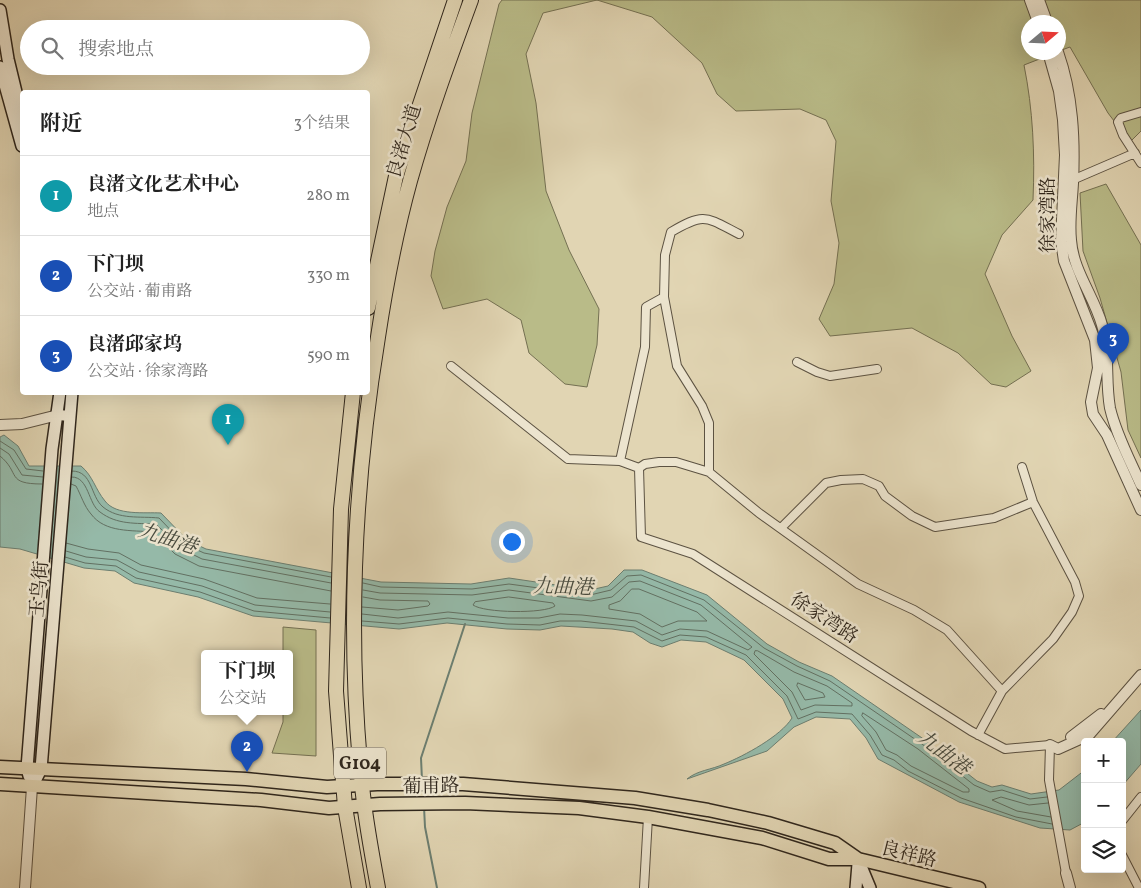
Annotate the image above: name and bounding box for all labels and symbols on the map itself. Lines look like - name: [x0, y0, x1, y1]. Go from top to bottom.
- north arrow: [1021, 15, 1066, 60]
- street label: 良渚大道: [381, 101, 428, 182]
- street label: 徐家湾路: [1036, 177, 1062, 253]
- pin: 3: [1097, 323, 1129, 364]
- pin: 1: [212, 404, 244, 445]
- water label: 九曲港: [135, 517, 203, 563]
- your location: [499, 529, 525, 555]
- street label: 玉鸟街: [25, 560, 55, 619]
- water label: 九曲港: [532, 573, 596, 603]
- street label: 徐家湾路: [785, 587, 863, 650]
- water label: 九曲港: [910, 724, 978, 785]
- pin: 2: [231, 731, 263, 772]
- road number: G104: [334, 748, 386, 778]
- street label: 葡甫路: [402, 774, 460, 800]
- street label: 良祥路: [878, 835, 939, 874]

